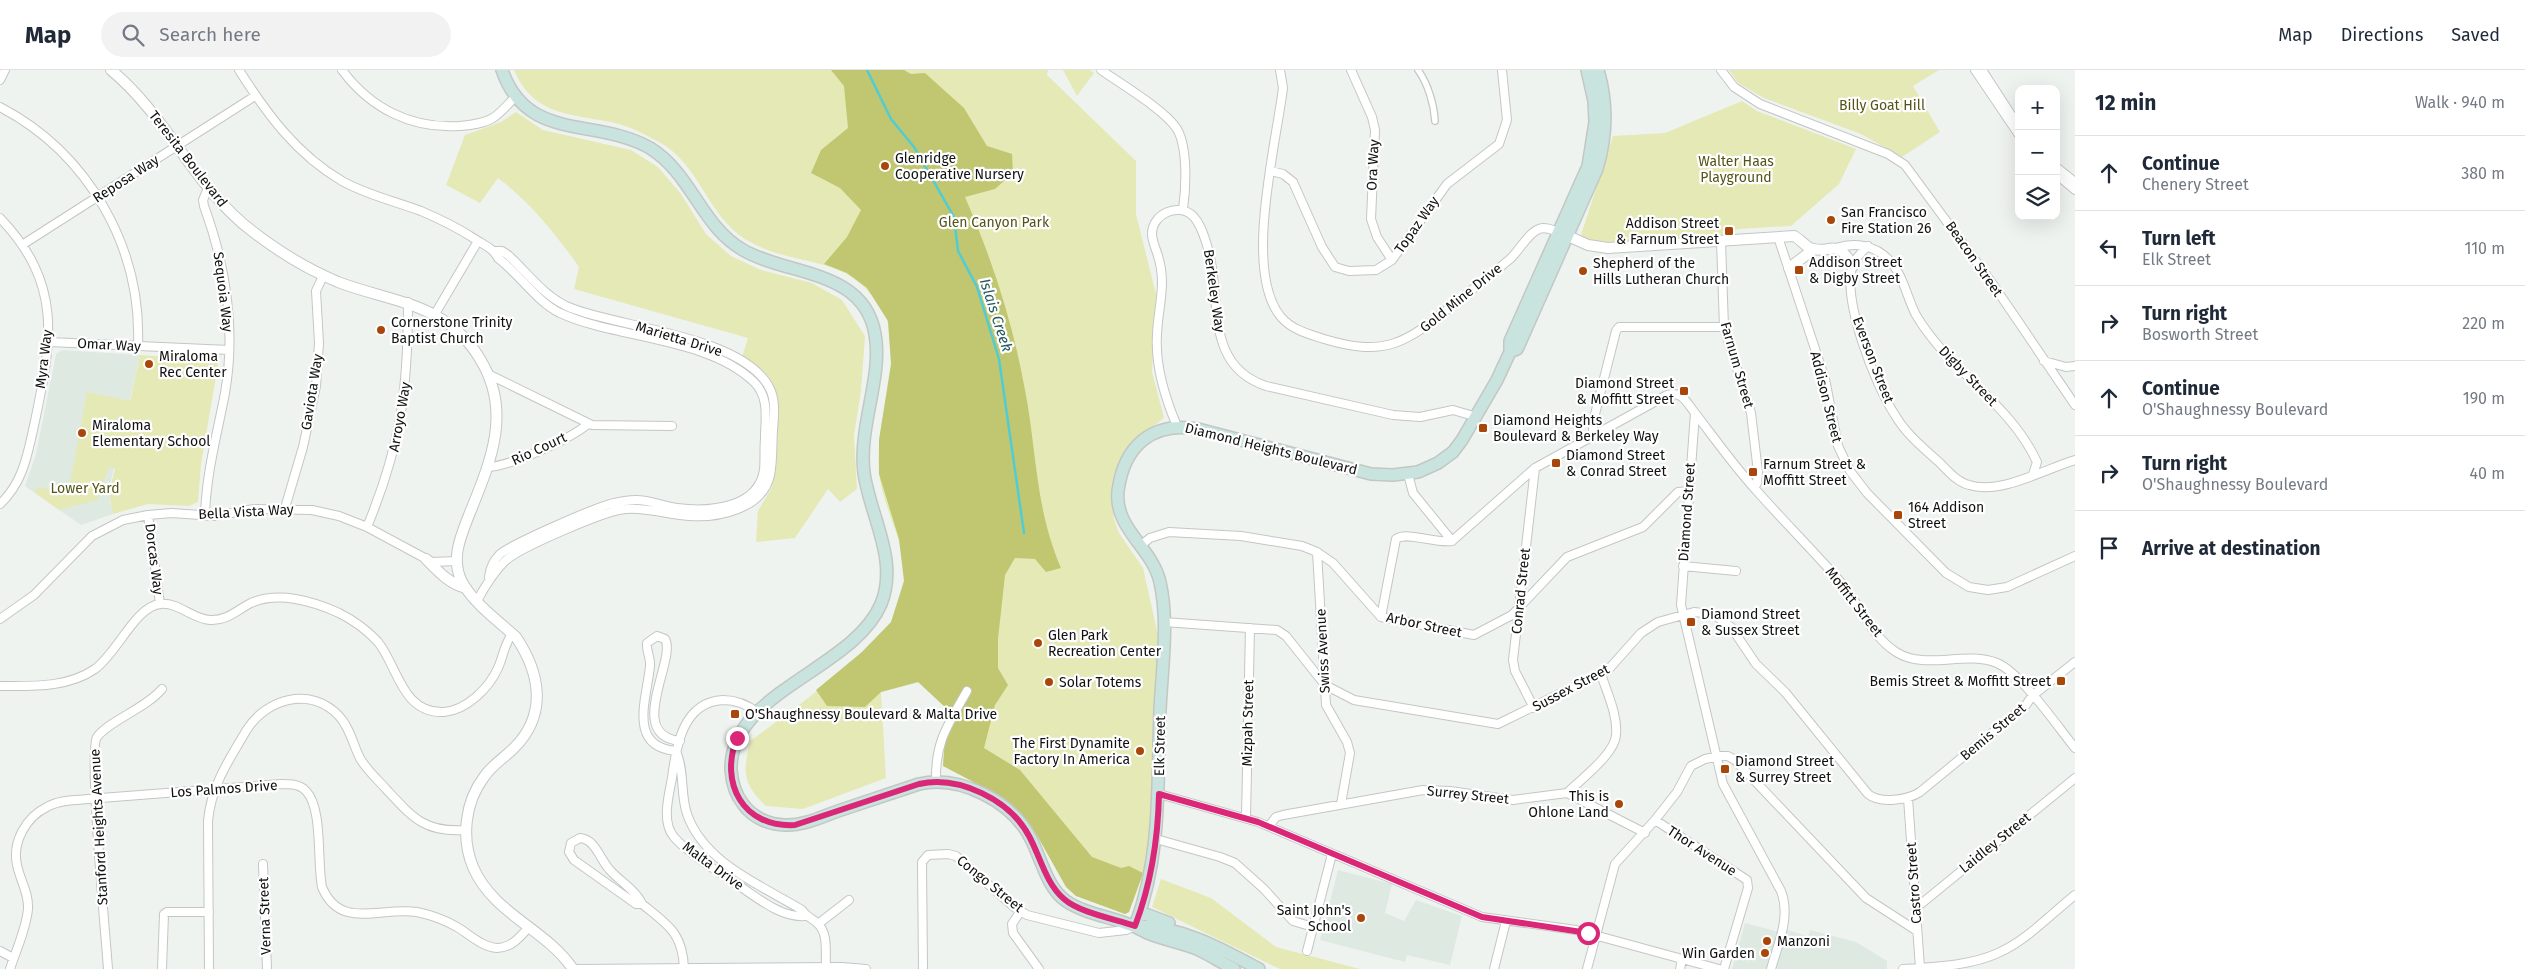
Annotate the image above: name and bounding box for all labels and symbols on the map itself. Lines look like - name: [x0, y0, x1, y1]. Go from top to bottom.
- park label: Billy Goat Hill: [1839, 97, 1925, 114]
- street label: Teresita Boulevard: [145, 107, 231, 211]
- street label: Ora Way: [1363, 139, 1383, 191]
- place label: Glenridge Cooperative Nursery: [895, 150, 1024, 183]
- street label: Reposa Way: [90, 151, 162, 207]
- park label: Walter Haas Playground: [1698, 153, 1774, 186]
- marker: Glenridge Cooperative Nursery: [879, 160, 891, 172]
- street label: Topaz Way: [1391, 193, 1443, 257]
- place label: San Francisco Fire Station 26: [1841, 204, 1931, 237]
- park label: Glen Canyon Park: [939, 214, 1050, 231]
- marker: San Francisco Fire Station 26: [1825, 214, 1837, 226]
- place label: Addison Street & Farnum Street: [1616, 215, 1720, 248]
- street label: Beacon Street: [1942, 218, 2007, 301]
- marker: Addison Street & Farnum Street: [1723, 225, 1735, 237]
- street label: Berkeley Way: [1200, 248, 1228, 334]
- street label: Sequoia Way: [210, 251, 236, 333]
- place label: Addison Street & Digby Street: [1809, 254, 1903, 287]
- place label: Shepherd of the Hills Lutheran Church: [1593, 255, 1729, 288]
- street label: Gold Mine Drive: [1417, 260, 1505, 336]
- marker: Addison Street & Digby Street: [1793, 264, 1805, 276]
- marker: Shepherd of the Hills Lutheran Church: [1577, 265, 1589, 277]
- water label: Islais Creek: [976, 276, 1016, 354]
- place label: Cornerstone Trinity Baptist Church: [391, 314, 513, 347]
- street label: Everson Street: [1849, 314, 1898, 407]
- street label: Marietta Drive: [634, 318, 724, 360]
- street label: Farnum Street: [1717, 320, 1758, 411]
- marker: Cornerstone Trinity Baptist Church: [375, 324, 387, 336]
- street label: Myra Way: [32, 328, 56, 390]
- street label: Omar Way: [77, 335, 141, 355]
- street label: Digby Street: [1935, 342, 2002, 410]
- place label: Miraloma Rec Center: [159, 348, 227, 381]
- street label: Addison Street: [1806, 350, 1846, 445]
- street label: Gaviota Way: [298, 353, 326, 431]
- marker: Miraloma Rec Center: [143, 358, 155, 370]
- place label: Diamond Street & Moffitt Street: [1575, 375, 1675, 408]
- street label: Arroyo Way: [385, 381, 415, 453]
- marker: Diamond Street & Moffitt Street: [1678, 385, 1690, 397]
- place label: Diamond Heights Boulevard & Berkeley Way: [1493, 412, 1659, 445]
- place label: Miraloma Elementary School: [92, 417, 210, 450]
- street label: Diamond Heights Boulevard: [1183, 419, 1359, 479]
- marker: Diamond Heights Boulevard & Berkeley Way: [1477, 422, 1489, 434]
- marker: Miraloma Elementary School: [76, 427, 88, 439]
- street label: Rio Court: [509, 429, 570, 469]
- place label: Diamond Street & Conrad Street: [1566, 447, 1667, 480]
- place label: Farnum Street & Moffitt Street: [1763, 456, 1866, 489]
- marker: Diamond Street & Conrad Street: [1550, 457, 1562, 469]
- street label: Diamond Street: [1675, 461, 1699, 562]
- marker: Farnum Street & Moffitt Street: [1747, 466, 1759, 478]
- park label: Lower Yard: [50, 480, 120, 497]
- place label: 164 Addison Street: [1908, 499, 1984, 532]
- street label: Bella Vista Way: [198, 501, 294, 523]
- marker: 164 Addison Street: [1892, 509, 1904, 521]
- street label: Dorcas Way: [141, 522, 167, 596]
- street label: Conrad Street: [1508, 546, 1534, 635]
- street label: Moffitt Street: [1822, 564, 1887, 641]
- place label: Diamond Street & Sussex Street: [1701, 606, 1801, 639]
- street label: Swiss Avenue: [1312, 608, 1334, 694]
- street label: Arbor Street: [1385, 609, 1464, 642]
- marker: Diamond Street & Sussex Street: [1685, 616, 1697, 628]
- place label: Glen Park Recreation Center: [1048, 627, 1162, 660]
- marker: Glen Park Recreation Center: [1032, 637, 1044, 649]
- street label: Sussex Street: [1530, 660, 1613, 715]
- place label: Bemis Street & Moffitt Street: [1869, 673, 2052, 690]
- place label: Solar Totems: [1059, 674, 1142, 691]
- marker: Bemis Street & Moffitt Street: [2055, 675, 2067, 687]
- marker: Solar Totems: [1043, 676, 1055, 688]
- street label: Mizpah Street: [1239, 679, 1257, 766]
- street label: Bemis Street: [1957, 699, 2030, 764]
- place label: O'Shaughnessy Boulevard & Malta Drive: [745, 706, 997, 723]
- marker: O'Shaughnessy Boulevard & Malta Drive: [729, 708, 741, 720]
- street label: Elk Street: [1151, 715, 1169, 776]
- route end: [726, 727, 749, 750]
- place label: The First Dynamite Factory In America: [1012, 735, 1130, 768]
- marker: The First Dynamite Factory In America: [1134, 745, 1146, 757]
- street label: Stanford Heights Avenue: [86, 748, 112, 906]
- place label: Diamond Street & Surrey Street: [1735, 753, 1835, 786]
- marker: Diamond Street & Surrey Street: [1719, 763, 1731, 775]
- street label: Los Palmos Drive: [170, 777, 278, 801]
- street label: Surrey Street: [1426, 782, 1511, 808]
- place label: This is Ohlone Land: [1528, 788, 1609, 821]
- marker: This is Ohlone Land: [1613, 798, 1625, 810]
- street label: Laidley Street: [1956, 808, 2035, 877]
- street label: Thor Avenue: [1664, 822, 1740, 880]
- street label: Malta Drive: [679, 838, 747, 894]
- street label: Castro Street: [1903, 841, 1925, 924]
- street label: Congo Street: [953, 852, 1028, 917]
- street label: Verna Street: [255, 876, 275, 955]
- place label: Saint John's School: [1277, 902, 1351, 935]
- marker: Saint John's School: [1355, 912, 1367, 924]
- route start: [1577, 922, 1600, 945]
- place label: Manzoni: [1777, 933, 1830, 950]
- marker: Manzoni: [1761, 935, 1773, 947]
- place label: Win Garden: [1682, 945, 1755, 962]
- marker: Win Garden: [1759, 947, 1771, 959]

